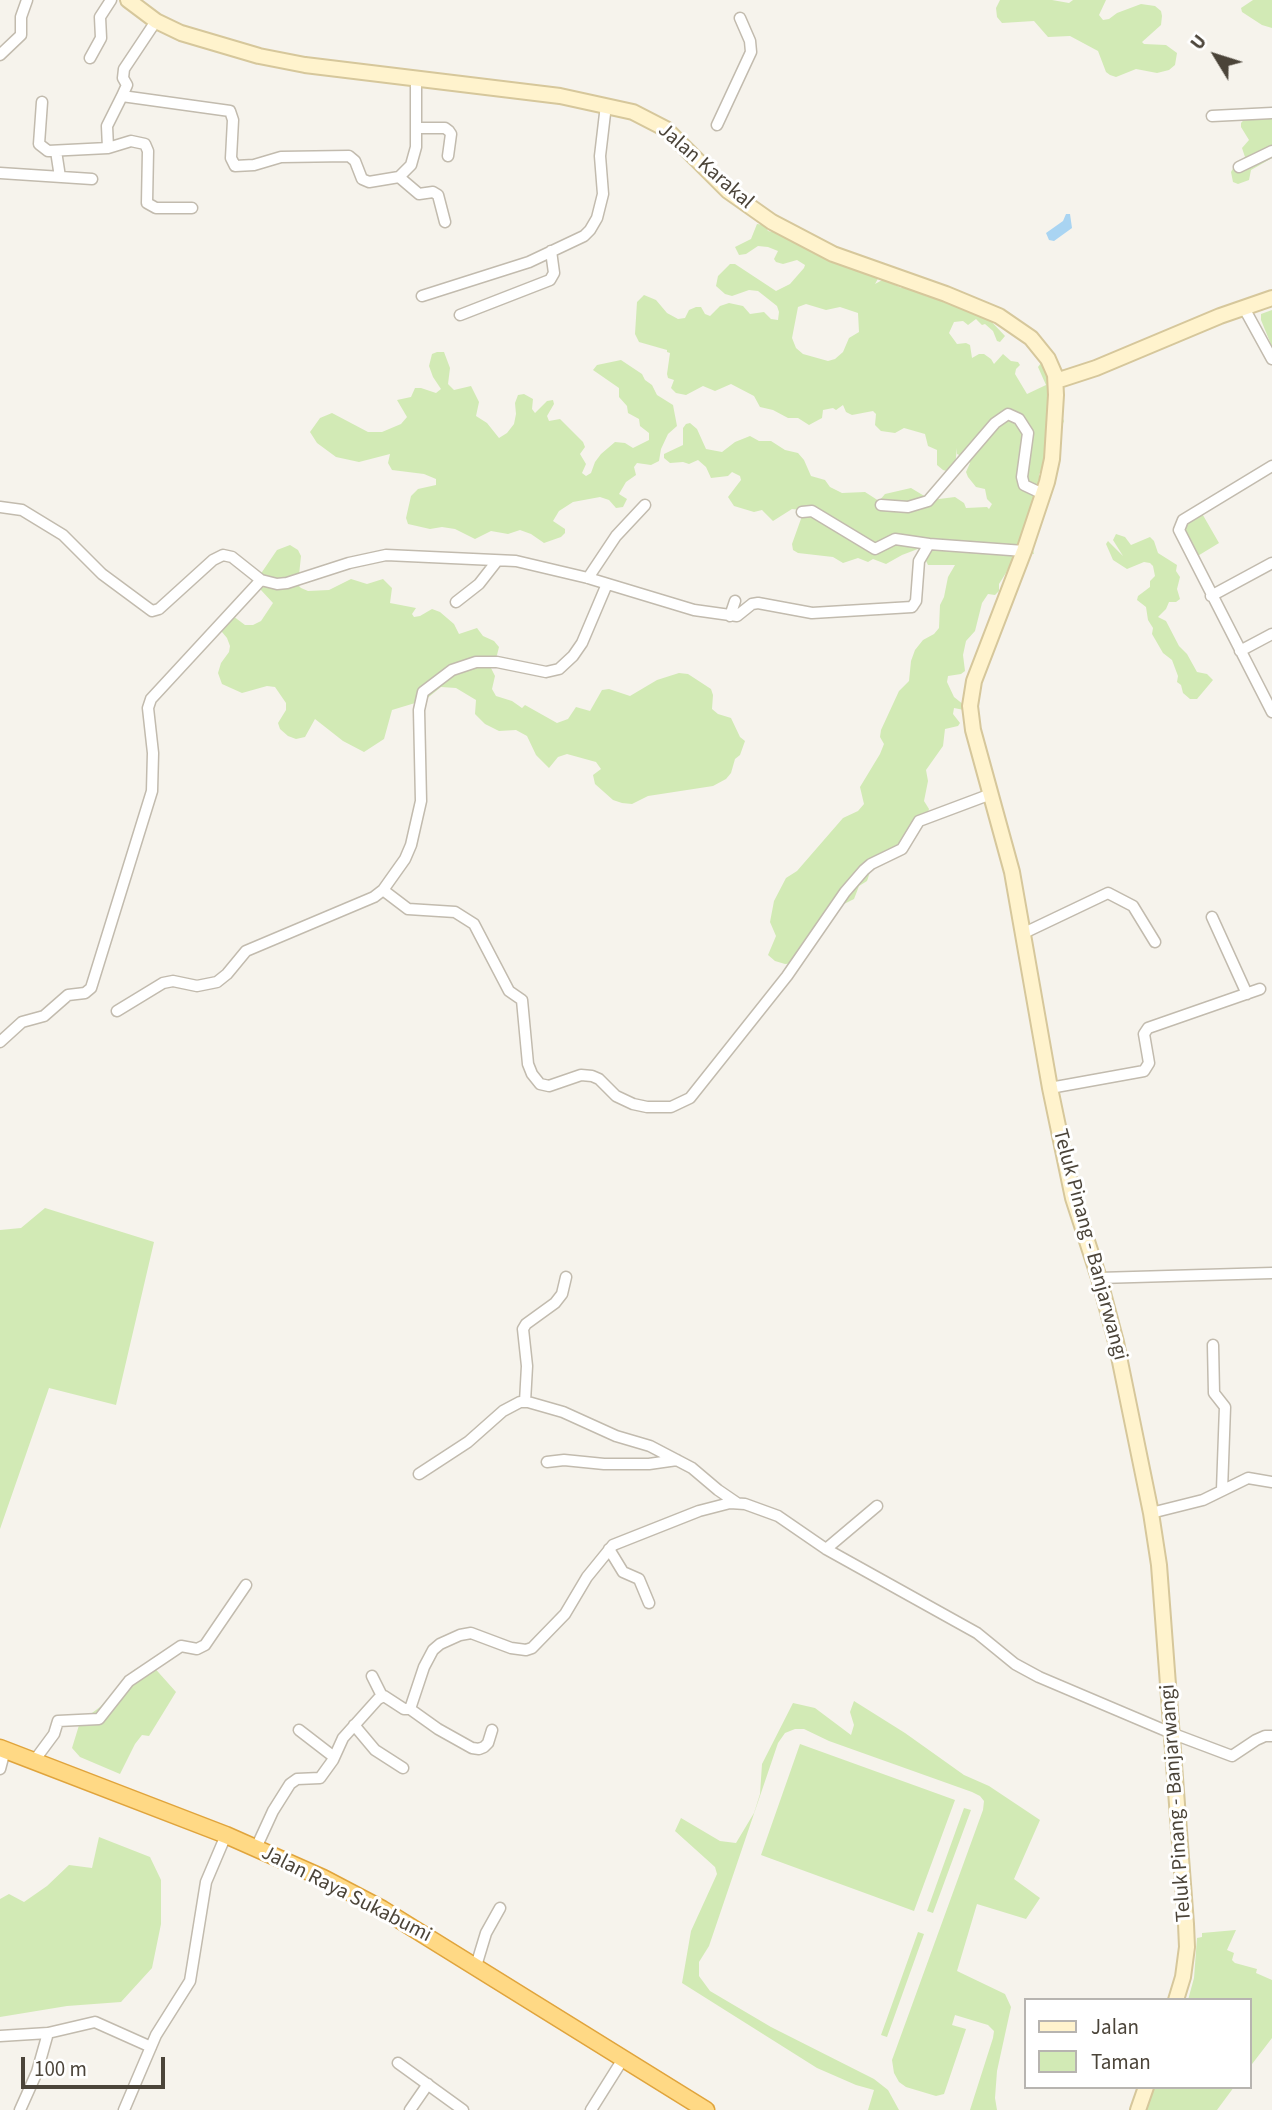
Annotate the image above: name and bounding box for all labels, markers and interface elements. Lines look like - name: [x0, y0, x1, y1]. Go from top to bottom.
- north arrow: [1181, 21, 1251, 91]
- text: U: [1185, 29, 1214, 56]
- street label: Jalan Karakal: [652, 119, 758, 215]
- street label: Teluk Pinang - Banjarwangi: [1046, 1127, 1132, 1363]
- street label: Teluk Pinang - Banjarwangi: [1156, 1683, 1198, 1923]
- street label: Jalan Raya Sukabumi: [257, 1841, 435, 1949]
- legend: [1024, 1998, 1251, 2089]
- text: Jalan: [1091, 2012, 1139, 2042]
- scale bar: [24, 2044, 168, 2088]
- text: Taman: [1091, 2047, 1151, 2077]
- text: 100 m: [34, 2054, 87, 2084]

